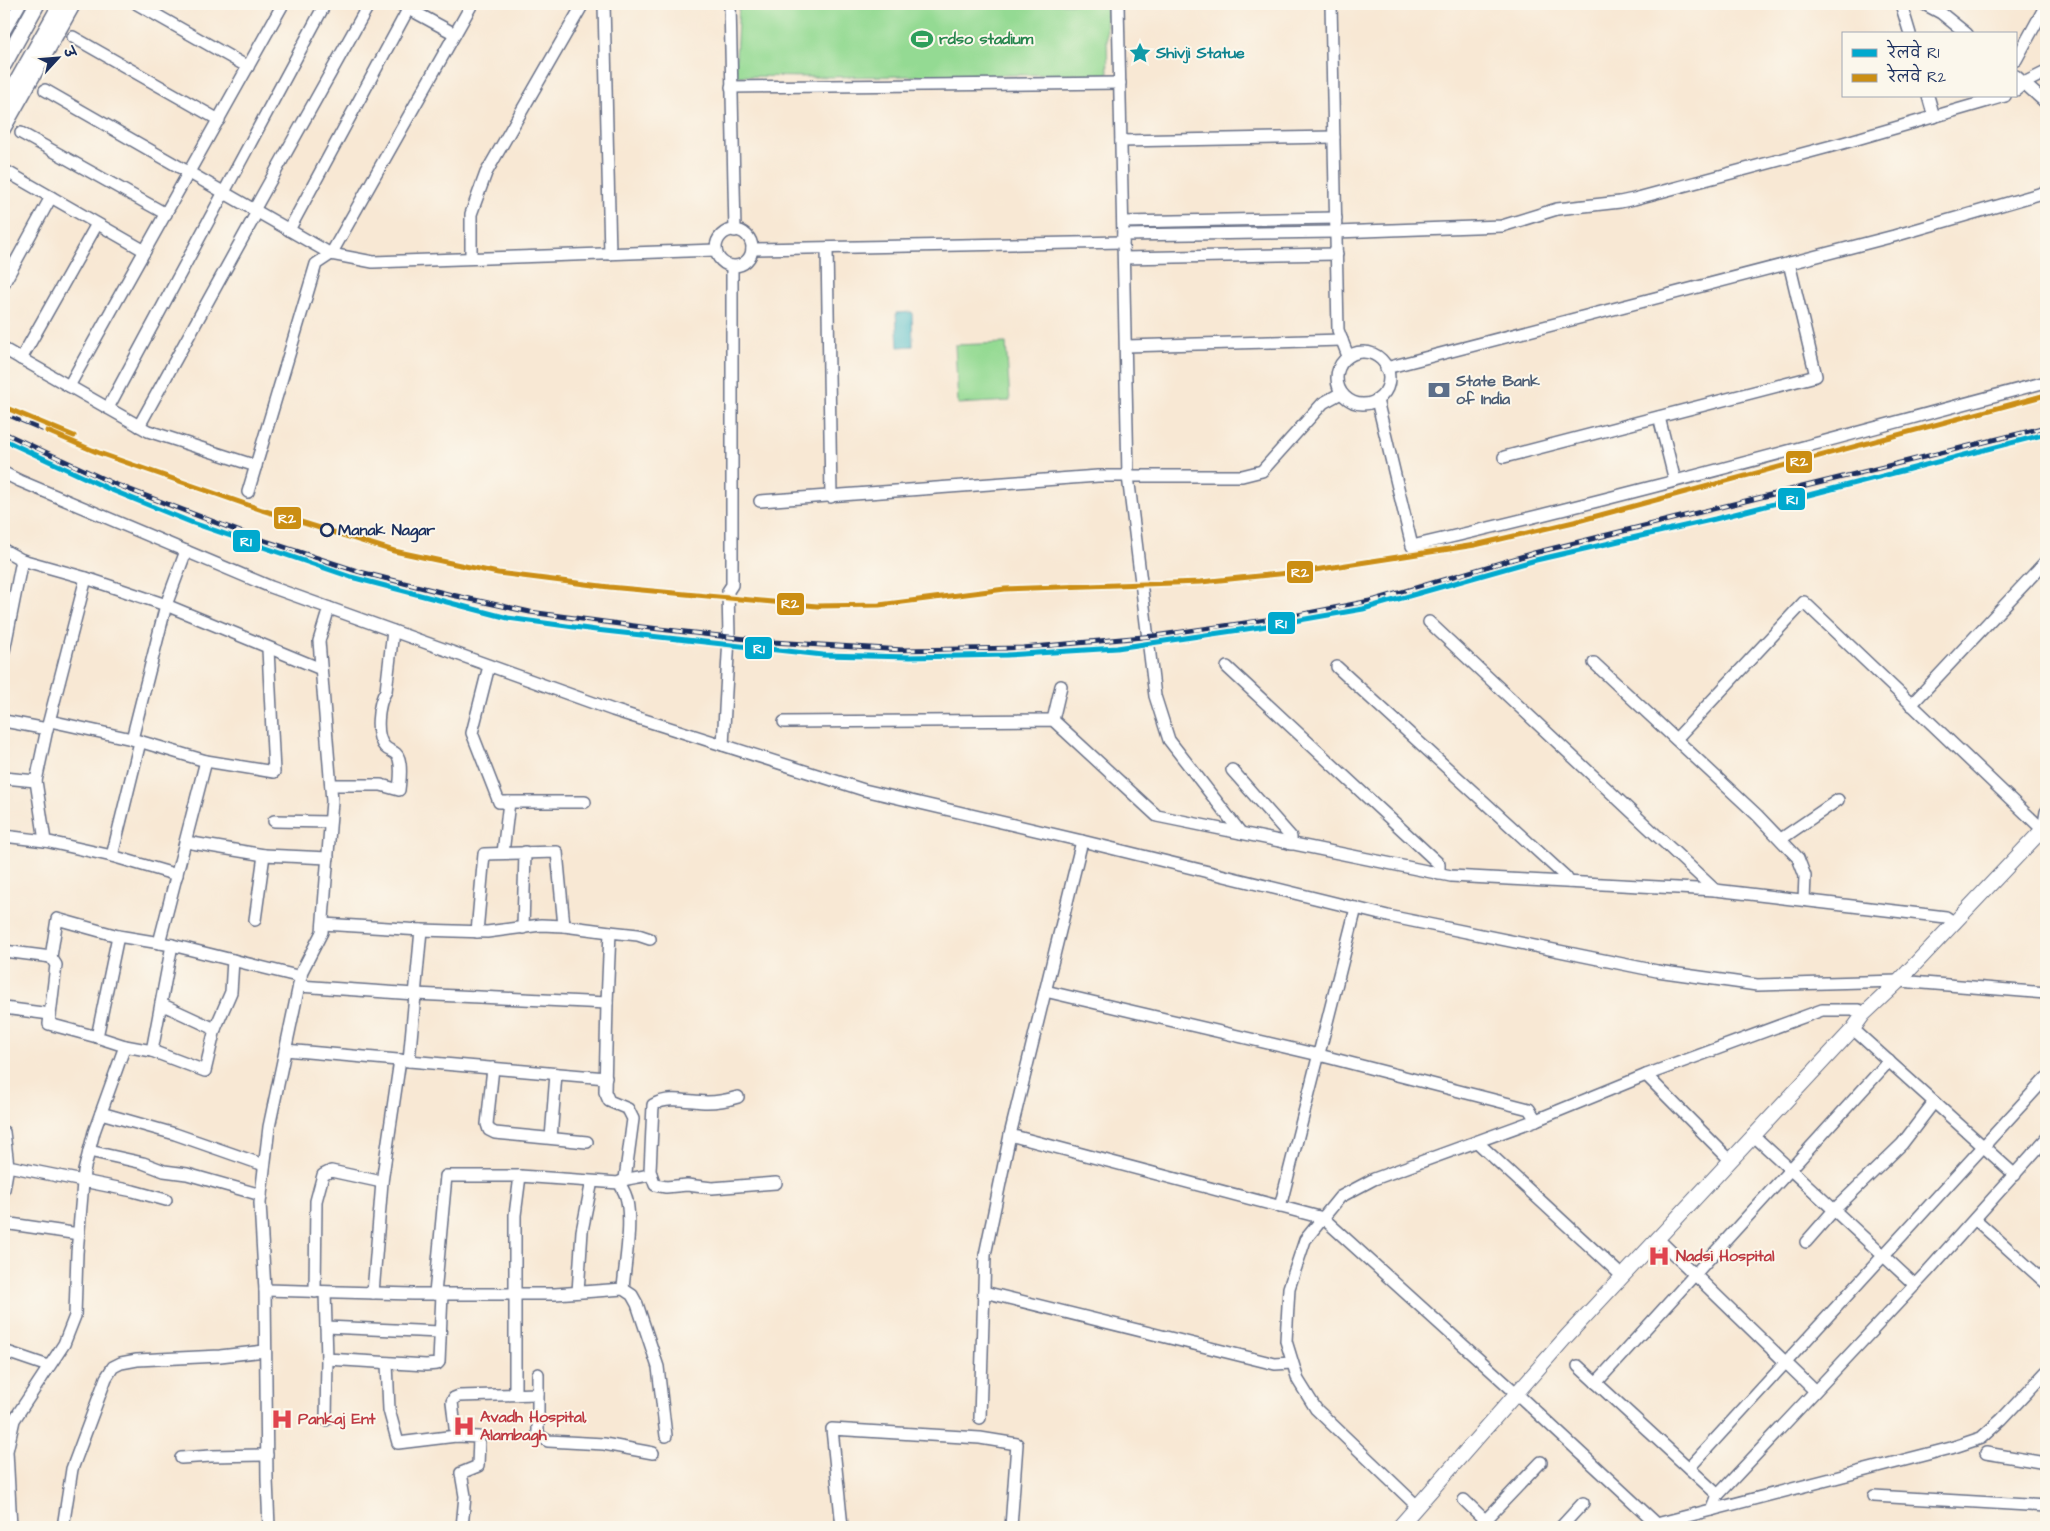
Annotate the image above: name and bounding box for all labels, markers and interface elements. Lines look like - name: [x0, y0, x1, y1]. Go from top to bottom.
- sports icon: rdso stadium: [909, 26, 935, 52]
- place label: rdso stadium: [939, 28, 1034, 50]
- north arrow: [32, 32, 82, 82]
- legend: [1842, 32, 2018, 98]
- text: रेलवे R1: [1886, 39, 1940, 64]
- place icon: Shivji Statue: [1127, 40, 1153, 66]
- text: उ: [57, 42, 81, 63]
- place label: Shivji Statue: [1155, 42, 1245, 64]
- text: रेलवे R2: [1886, 63, 1947, 88]
- place label: State Bank of India: [1455, 370, 1540, 410]
- bank icon: State Bank of India: [1426, 377, 1452, 403]
- line badge: R2: [1785, 450, 1813, 474]
- text: R2: [1790, 452, 1809, 472]
- line badge: R1: [1777, 487, 1806, 511]
- text: R1: [1786, 490, 1798, 510]
- line badge: R2: [273, 506, 302, 530]
- text: R2: [278, 509, 297, 529]
- place label: Manak Nagar: [338, 519, 435, 543]
- marker: Manak Nagar: [320, 523, 334, 537]
- line badge: R1: [232, 529, 261, 553]
- text: R1: [240, 532, 252, 552]
- line badge: R2: [1286, 560, 1314, 584]
- text: R2: [1291, 563, 1310, 583]
- line badge: R2: [776, 592, 805, 616]
- text: R2: [781, 594, 800, 614]
- line badge: R1: [1267, 611, 1296, 635]
- text: R1: [1275, 614, 1287, 634]
- line badge: R1: [744, 636, 773, 660]
- text: R1: [753, 639, 765, 659]
- hospital icon: Nadsi Hospital: [1646, 1243, 1672, 1269]
- place label: Nadsi Hospital: [1676, 1245, 1775, 1267]
- hospital icon: Pankaj Ent: [269, 1406, 295, 1432]
- place label: Avadh Hospital, Alambagh: [480, 1406, 587, 1448]
- place label: Pankaj Ent: [298, 1408, 376, 1430]
- hospital icon: Avadh Hospital, Alambagh: [451, 1413, 477, 1439]

